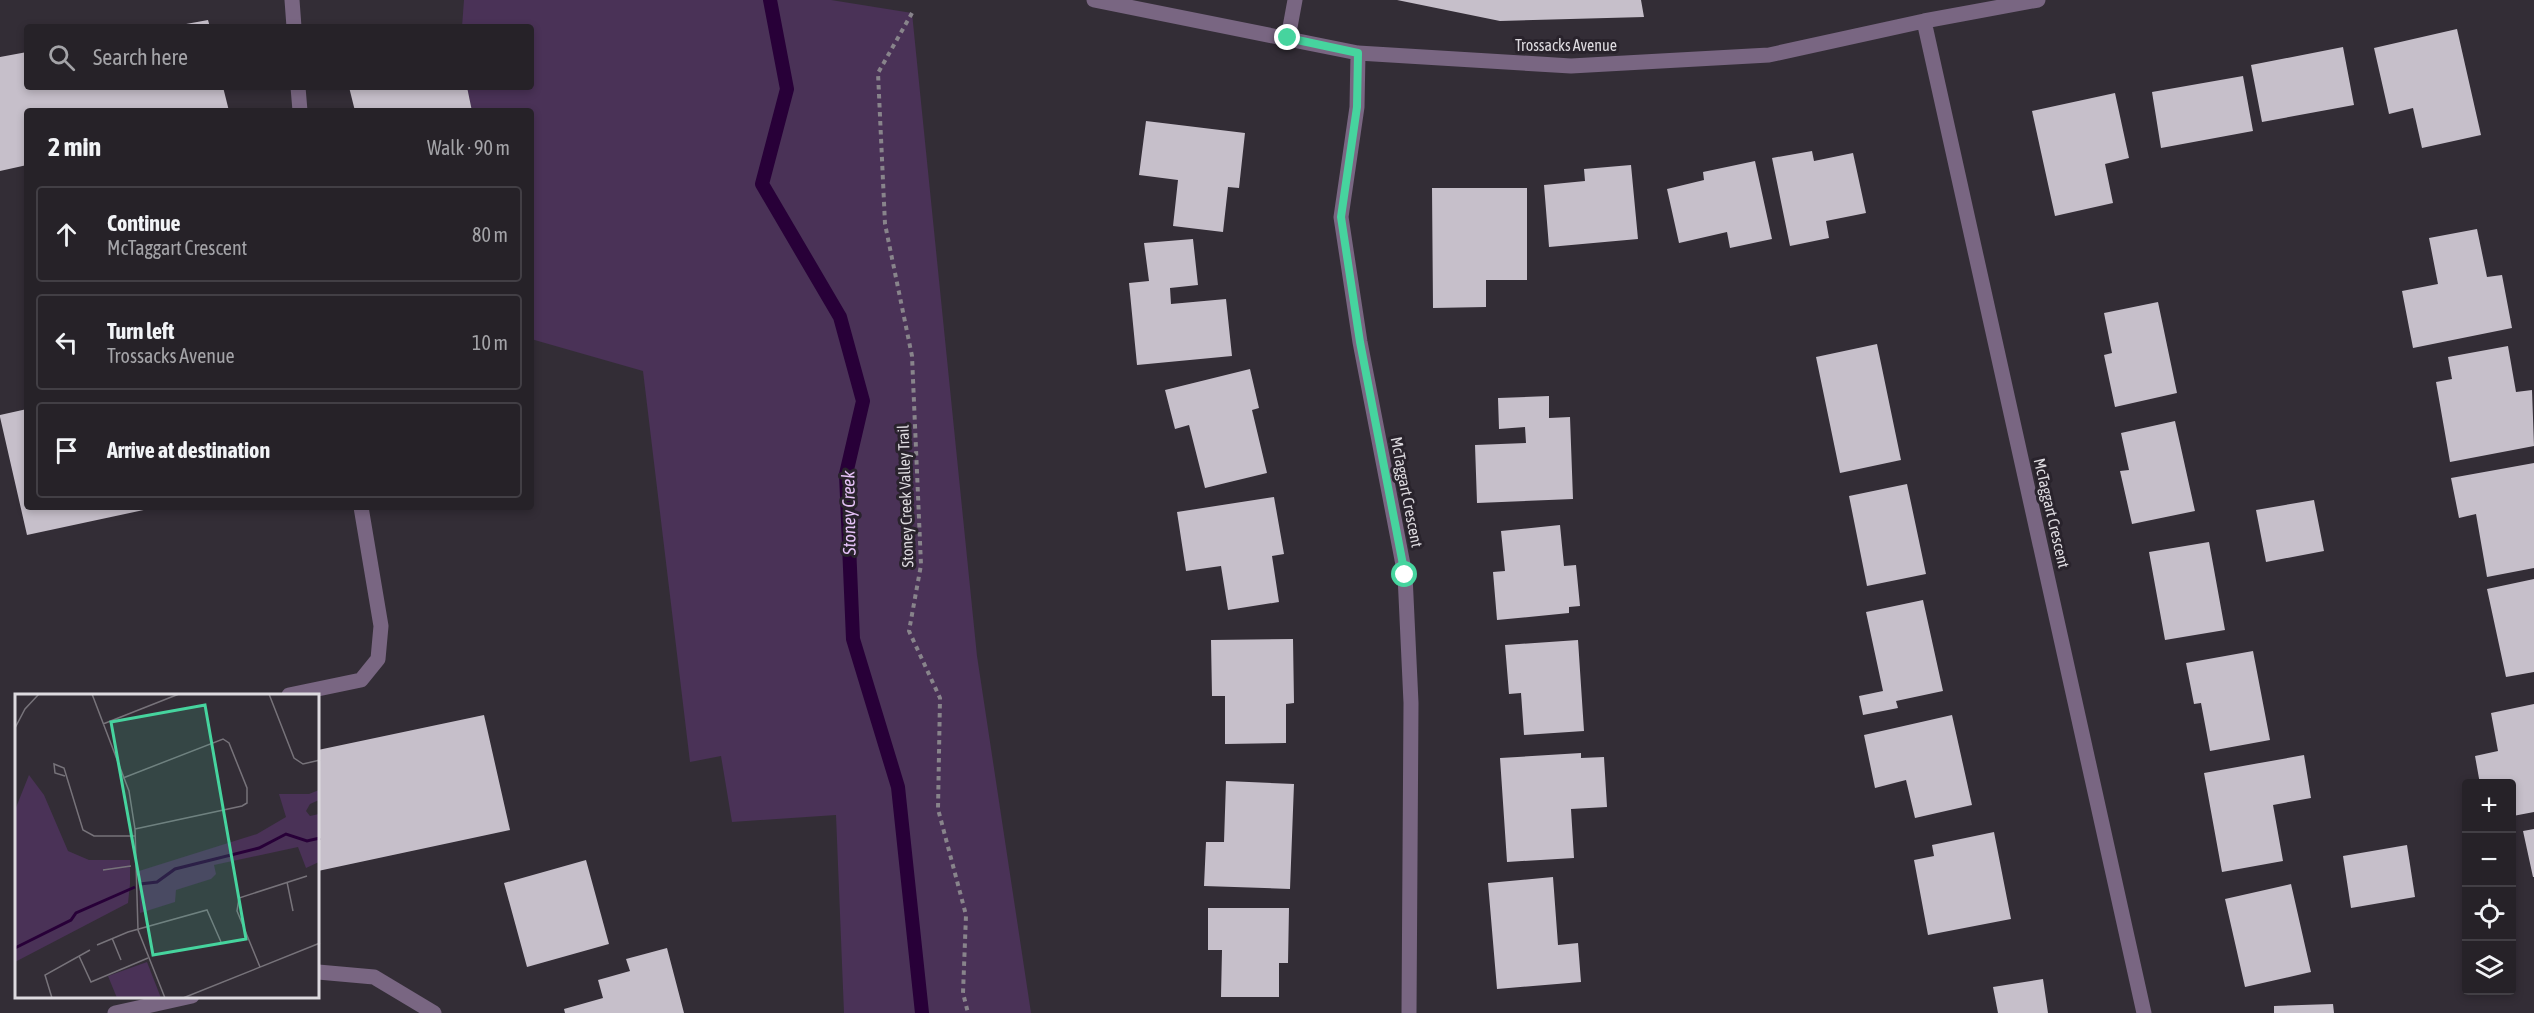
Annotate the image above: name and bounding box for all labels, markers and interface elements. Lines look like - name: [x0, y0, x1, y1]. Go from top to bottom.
- search box: [24, 24, 534, 90]
- route end: [1274, 24, 1300, 50]
- street label: Trossacks Avenue: [1515, 36, 1617, 54]
- icon: search: [45, 41, 78, 74]
- text: Search here: [93, 44, 188, 70]
- text: 2 min: [48, 132, 101, 162]
- text: Walk · 90 m: [427, 136, 510, 159]
- text: Continue: [107, 210, 181, 236]
- icon: ahead: [50, 218, 83, 251]
- text: 80 m: [472, 223, 508, 246]
- text: McTaggart Crescent: [107, 236, 247, 259]
- text: Turn left: [107, 318, 174, 344]
- icon: left: [50, 326, 83, 359]
- text: 10 m: [472, 331, 508, 354]
- text: Trossacks Avenue: [107, 344, 235, 367]
- street label: Stoney Creek Valley Trail: [893, 424, 917, 568]
- icon: arrive: [50, 434, 83, 467]
- street label: McTaggart Crescent: [1386, 435, 1427, 549]
- text: Arrive at destination: [107, 437, 270, 463]
- street label: McTaggart Crescent: [2030, 456, 2073, 570]
- water label: Stoney Creek: [837, 470, 860, 556]
- route start: [1391, 561, 1417, 587]
- inset map: [15, 694, 320, 998]
- map controls: [2462, 779, 2516, 995]
- button: +: [2462, 779, 2516, 833]
- button: −: [2462, 833, 2516, 887]
- button: locate: [2462, 887, 2516, 941]
- button: layers: [2462, 941, 2516, 995]

